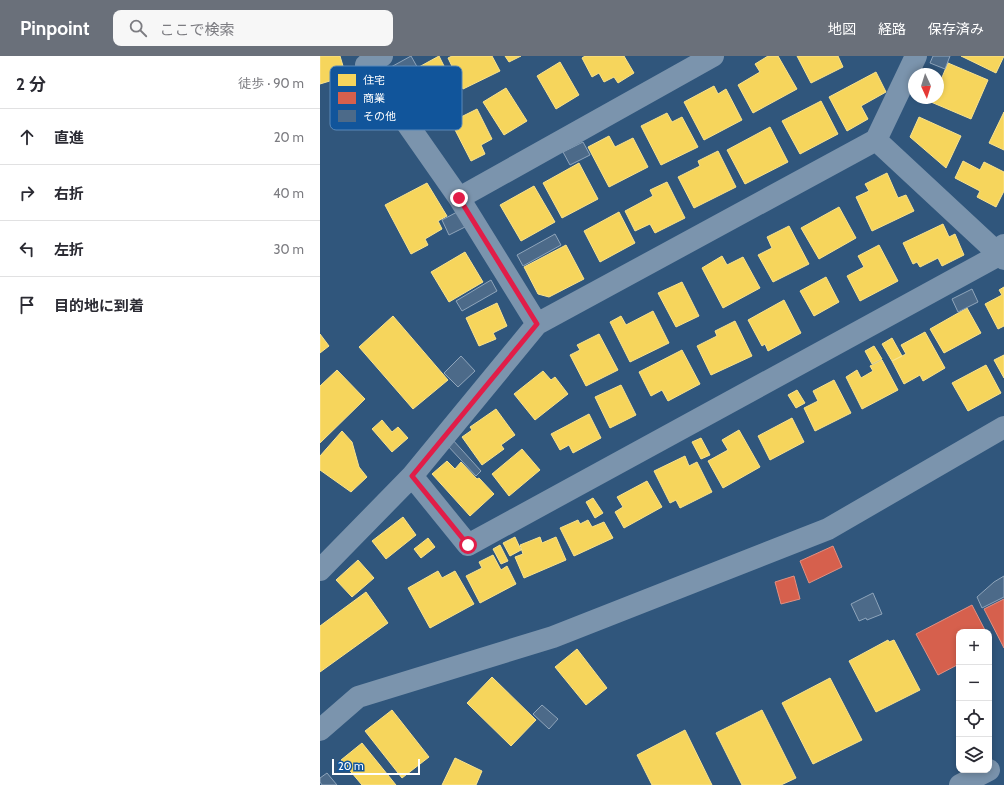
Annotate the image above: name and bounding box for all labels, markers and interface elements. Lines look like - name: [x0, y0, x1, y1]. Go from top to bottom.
- search box: [113, 10, 393, 46]
- text: Pinpoint: [20, 17, 89, 40]
- icon: search: [127, 17, 149, 39]
- text: 地図: [828, 20, 856, 38]
- text: 経路: [878, 20, 906, 38]
- text: 保存済み: [928, 20, 984, 38]
- text: ここで検索: [159, 21, 234, 39]
- legend: [330, 66, 462, 130]
- north arrow: [908, 68, 944, 104]
- text: 住宅: [363, 73, 385, 87]
- text: 2 分: [16, 74, 46, 94]
- text: 徒歩 · 90 m: [238, 75, 304, 91]
- text: 商業: [363, 91, 385, 105]
- text: その他: [363, 109, 396, 123]
- icon: ahead: [16, 126, 38, 148]
- text: 直進: [54, 129, 84, 147]
- text: 20 m: [274, 129, 304, 145]
- icon: right: [16, 182, 38, 204]
- text: 右折: [54, 185, 84, 203]
- text: 40 m: [273, 185, 304, 201]
- route end: [450, 189, 468, 207]
- icon: left: [16, 238, 38, 260]
- text: 左折: [54, 241, 84, 259]
- text: 30 m: [274, 241, 304, 257]
- icon: arrive: [16, 294, 38, 316]
- text: 目的地に到着: [54, 297, 144, 315]
- route start: [459, 536, 477, 554]
- map controls: [956, 629, 992, 773]
- button: +: [956, 629, 992, 665]
- button: −: [956, 665, 992, 701]
- button: locate: [956, 701, 992, 737]
- button: layers: [956, 737, 992, 773]
- scale bar: [332, 757, 420, 776]
- text: 20 m: [338, 759, 364, 773]

